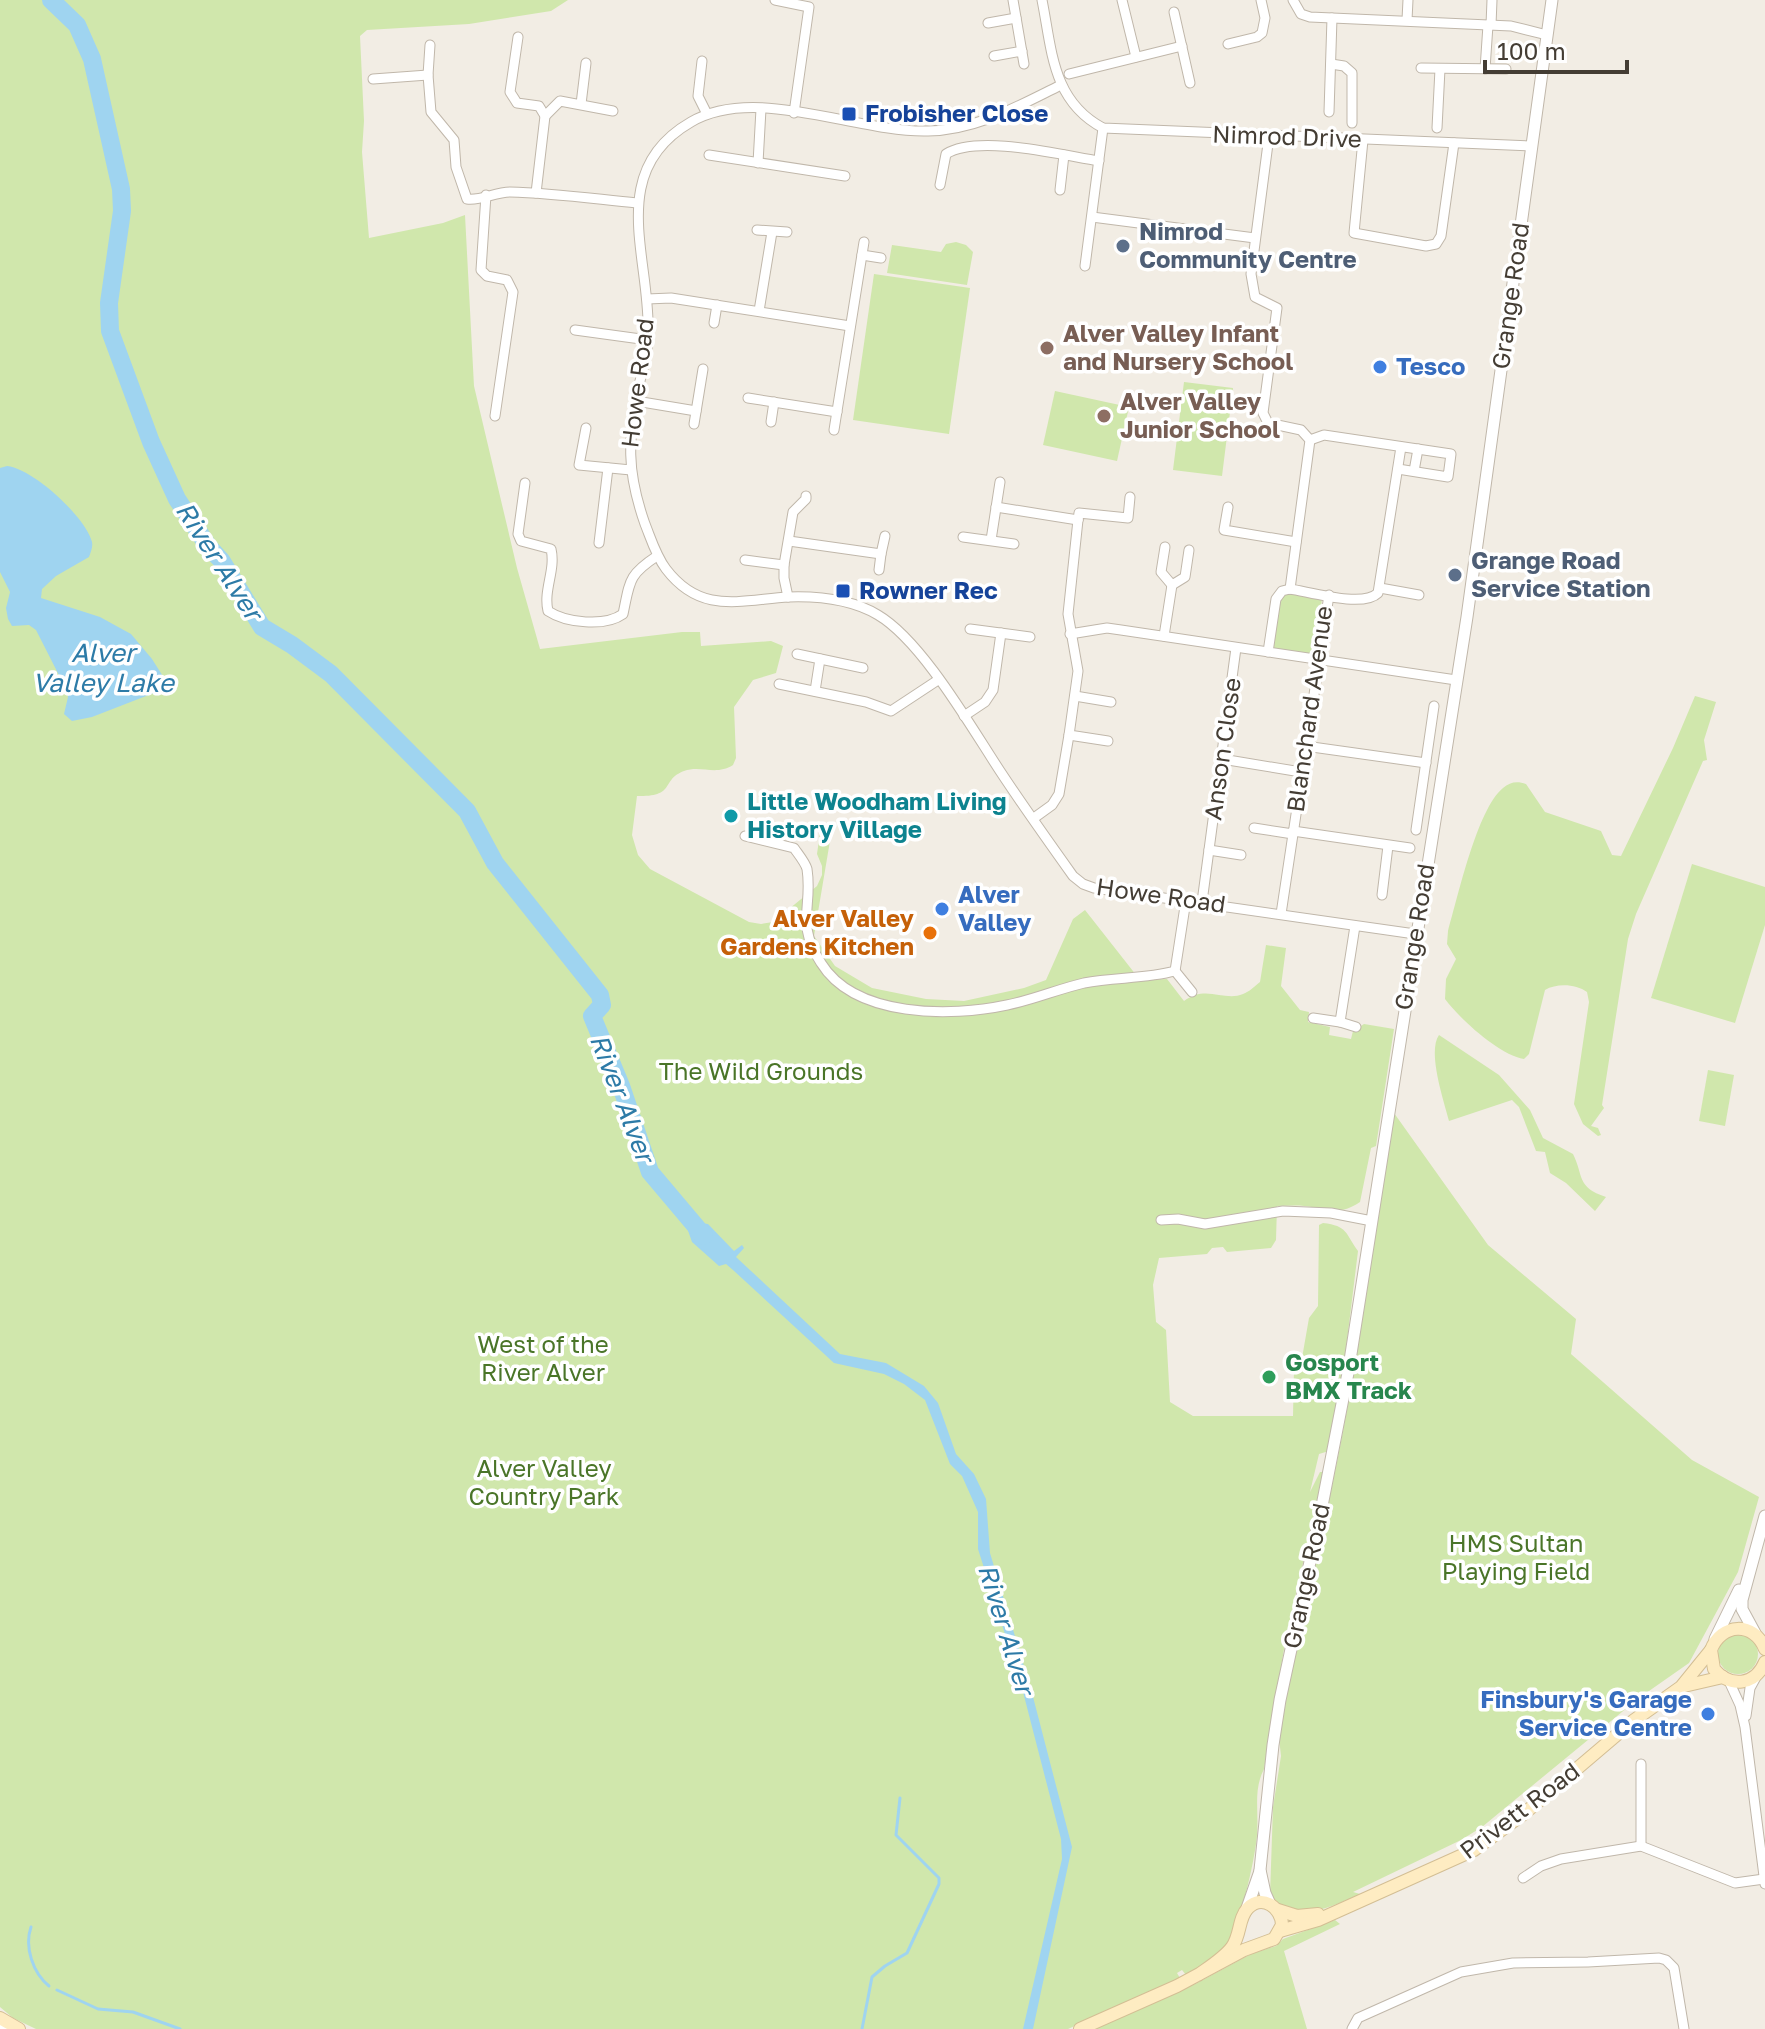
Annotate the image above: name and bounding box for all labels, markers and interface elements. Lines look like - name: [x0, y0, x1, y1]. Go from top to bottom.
- scale bar: [1485, 24, 1627, 74]
- text: 100 m: [1497, 36, 1566, 65]
- place label: Frobisher Close: [865, 98, 1048, 127]
- marker: Frobisher Close: [840, 105, 858, 123]
- street label: Nimrod Drive: [1212, 118, 1362, 153]
- place label: Nimrod Community Centre: [1139, 216, 1357, 273]
- street label: Grange Road: [1485, 221, 1534, 371]
- marker: Nimrod Community Centre: [1114, 237, 1132, 255]
- street label: Howe Road: [614, 316, 659, 449]
- place label: Alver Valley Infant and Nursery School: [1063, 318, 1293, 375]
- marker: Alver Valley Infant and Nursery School: [1038, 339, 1056, 357]
- place label: Tesco: [1396, 351, 1465, 380]
- marker: Tesco: [1371, 358, 1389, 376]
- place label: Alver Valley Junior School: [1120, 386, 1280, 443]
- marker: Alver Valley Junior School: [1095, 407, 1113, 425]
- water label: River Alver: [170, 496, 271, 629]
- place label: Grange Road Service Station: [1471, 545, 1651, 602]
- marker: Grange Road Service Station: [1446, 566, 1464, 584]
- place label: Rowner Rec: [859, 575, 998, 604]
- marker: Rowner Rec: [834, 582, 852, 600]
- street label: Blanchard Avenue: [1280, 604, 1337, 814]
- water label: Alver Valley Lake: [32, 637, 176, 698]
- street label: Anson Close: [1197, 676, 1246, 822]
- place label: Little Woodham Living History Village: [747, 786, 1007, 843]
- marker: Little Woodham Living History Village: [722, 807, 740, 825]
- street label: Grange Road: [1388, 861, 1439, 1012]
- street label: Howe Road: [1095, 871, 1228, 918]
- place label: Alver Valley: [958, 879, 1032, 936]
- marker: Alver Valley: [933, 900, 951, 918]
- place label: Alver Valley Gardens Kitchen: [720, 903, 915, 960]
- marker: Alver Valley Gardens Kitchen: [921, 924, 939, 942]
- water label: River Alver: [584, 1030, 662, 1170]
- park label: The Wild Grounds: [659, 1056, 863, 1085]
- park label: West of the River Alver: [477, 1329, 609, 1386]
- place label: Gosport BMX Track: [1285, 1347, 1412, 1404]
- marker: Gosport BMX Track: [1260, 1368, 1278, 1386]
- park label: Alver Valley Country Park: [469, 1453, 619, 1510]
- street label: Grange Road: [1276, 1500, 1335, 1651]
- park label: HMS Sultan Playing Field: [1442, 1528, 1590, 1585]
- water label: River Alver: [972, 1560, 1042, 1701]
- place label: Finsbury's Garage Service Centre: [1480, 1684, 1692, 1741]
- marker: Finsbury's Garage Service Centre: [1699, 1705, 1717, 1723]
- street label: Privett Road: [1454, 1755, 1585, 1864]

